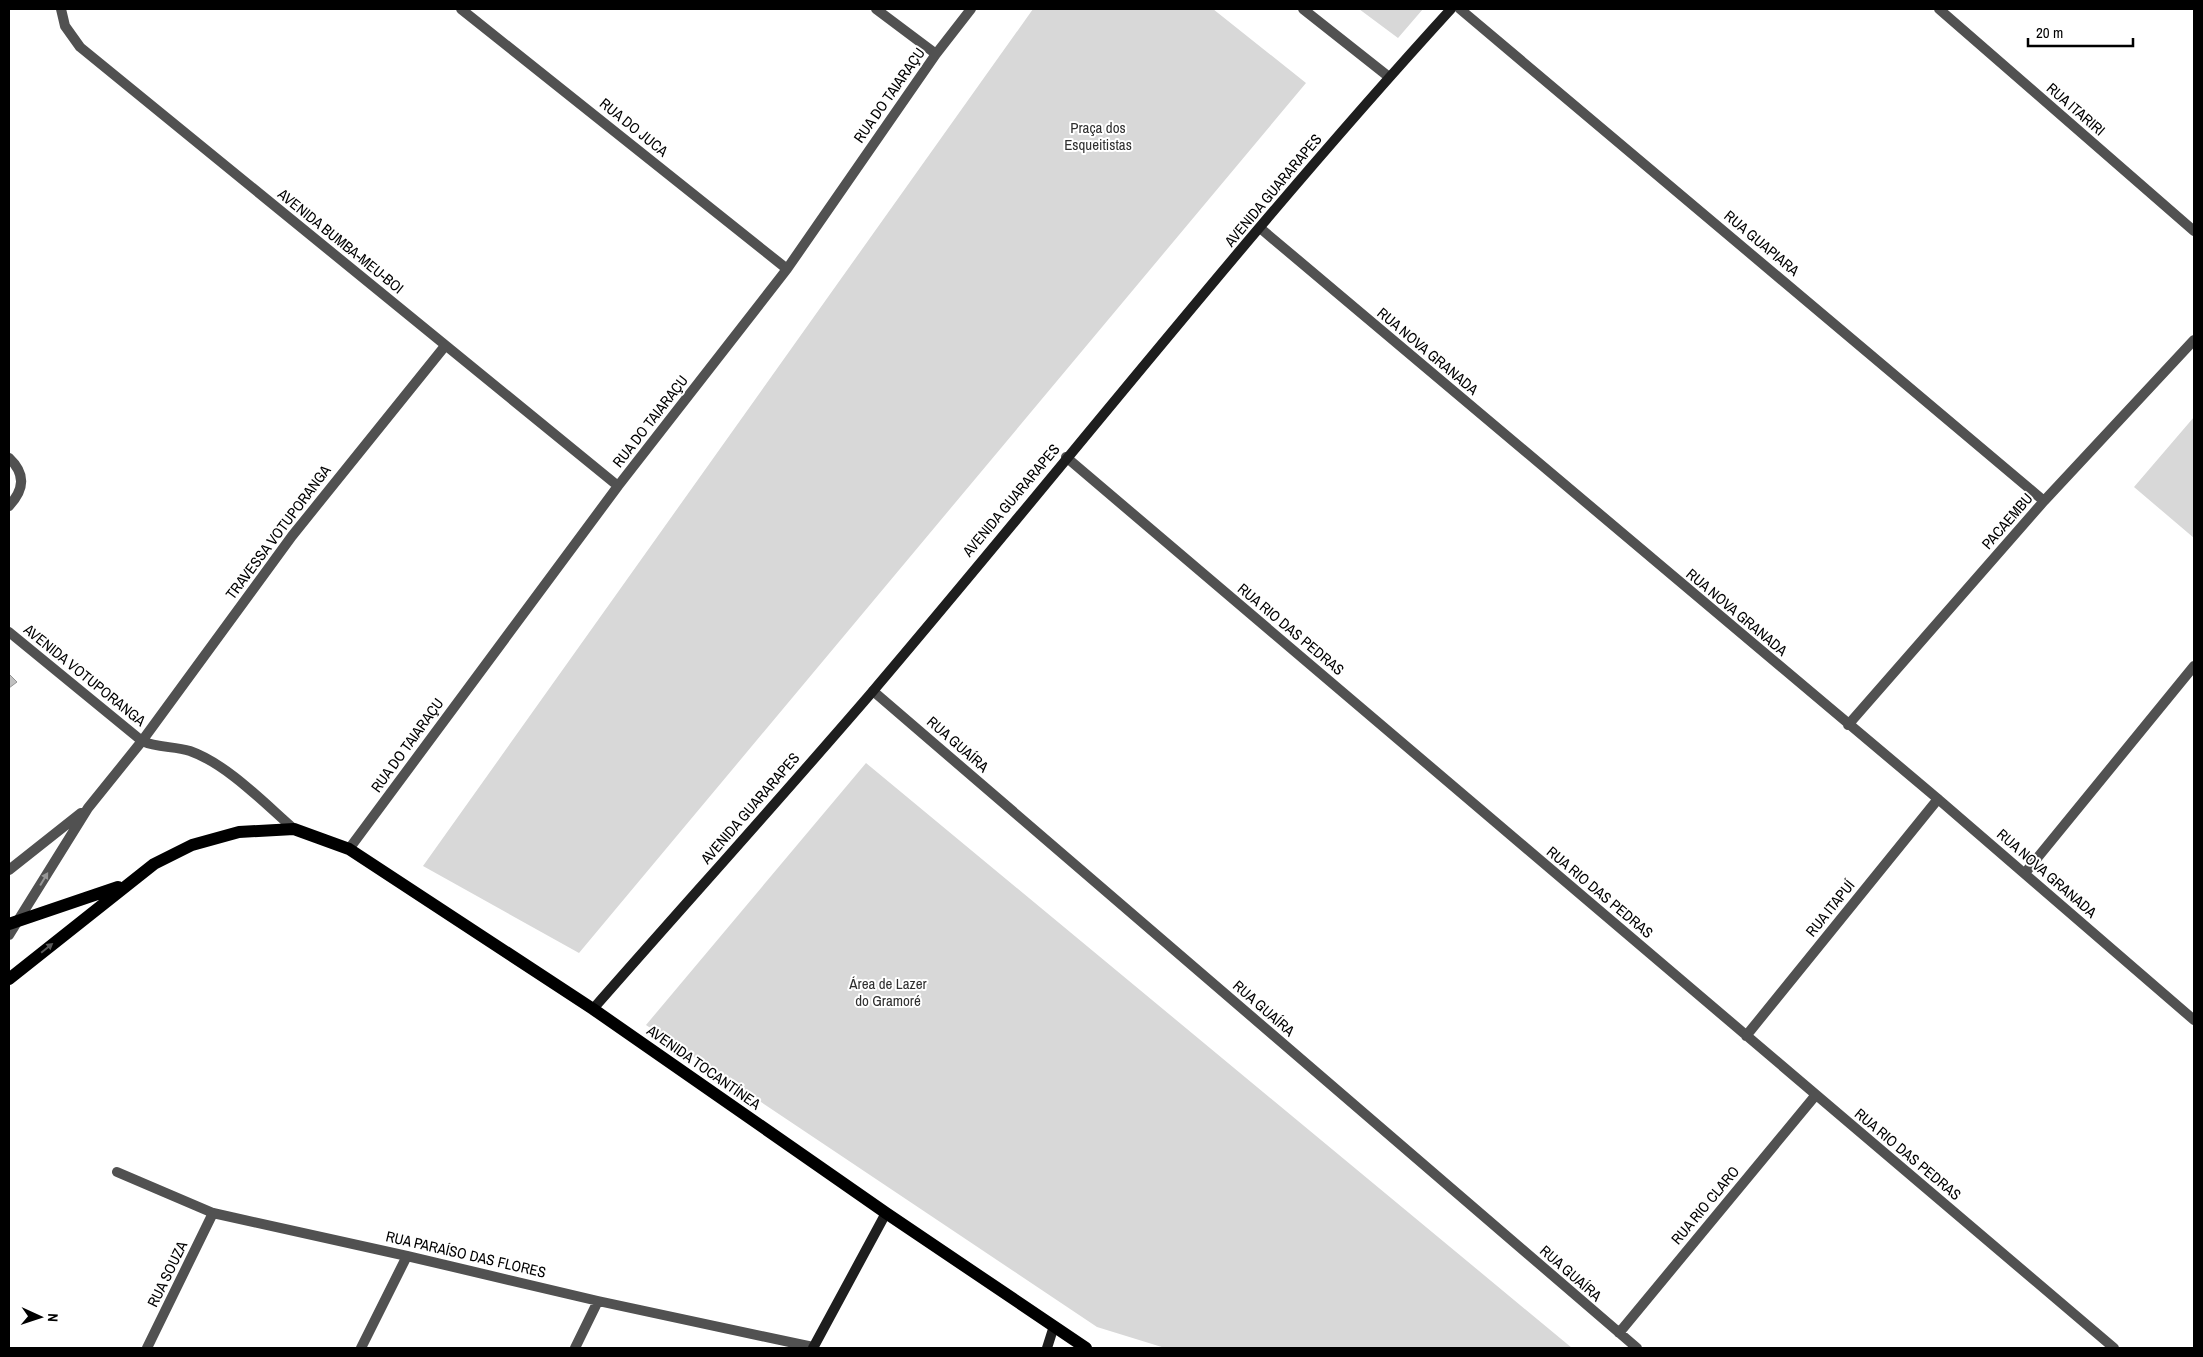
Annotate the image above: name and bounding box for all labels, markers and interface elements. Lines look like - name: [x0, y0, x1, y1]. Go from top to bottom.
- scale bar: [2028, 15, 2133, 47]
- text: 20 m: [2036, 22, 2063, 43]
- street label: RUA DO TAIARAÇU: [848, 43, 930, 147]
- street label: RUA ITARIRI: [2042, 78, 2110, 140]
- street label: RUA DO JUCA: [595, 93, 673, 162]
- park label: Praça dos Esqueitistas: [1064, 117, 1132, 155]
- street label: AVENIDA GUARARAPES: [1219, 129, 1326, 252]
- street label: AVENIDA BUMBA-MEU-BOI: [273, 183, 408, 298]
- street label: RUA GUAPIARA: [1720, 205, 1805, 281]
- street label: RUA NOVA GRANADA: [1373, 302, 1484, 400]
- street label: RUA DO TAIARAÇU: [607, 371, 693, 471]
- street label: AVENIDA GUARARAPES: [957, 439, 1064, 562]
- street label: TRAVESSA VOTUPORANGA: [221, 460, 336, 603]
- street label: PACAEMBU: [1977, 488, 2037, 554]
- street label: RUA NOVA GRANADA: [1682, 563, 1793, 661]
- street label: RUA RIO DAS PEDRAS: [1233, 578, 1349, 680]
- street label: AVENIDA VOTUPORANGA: [19, 619, 151, 731]
- street label: RUA DO TAIARAÇU: [366, 694, 448, 796]
- street label: RUA GUAÍRA: [922, 711, 994, 777]
- street label: AVENIDA GUARARAPES: [695, 748, 804, 869]
- street label: RUA NOVA GRANADA: [1992, 824, 2102, 923]
- street label: RUA RIO DAS PEDRAS: [1542, 841, 1658, 943]
- one-way arrow: [40, 873, 49, 886]
- street label: RUA ITAPUÍ: [1801, 875, 1860, 941]
- one-way arrow: [40, 943, 53, 954]
- park label: Área de Lazer do Gramoré: [848, 973, 927, 1011]
- street label: RUA GUAÍRA: [1228, 975, 1300, 1041]
- street label: AVENIDA TOCANTÍNEA: [642, 1019, 766, 1115]
- street label: RUA RIO DAS PEDRAS: [1850, 1103, 1966, 1205]
- street label: RUA RIO CLARO: [1666, 1161, 1744, 1249]
- street label: RUA PARAÍSO DAS FLORES: [384, 1225, 548, 1283]
- street label: RUA SOUZA: [142, 1237, 192, 1311]
- street label: RUA GUAÍRA: [1535, 1240, 1607, 1306]
- north arrow: [15, 1292, 65, 1342]
- text: N: [44, 1313, 62, 1322]

